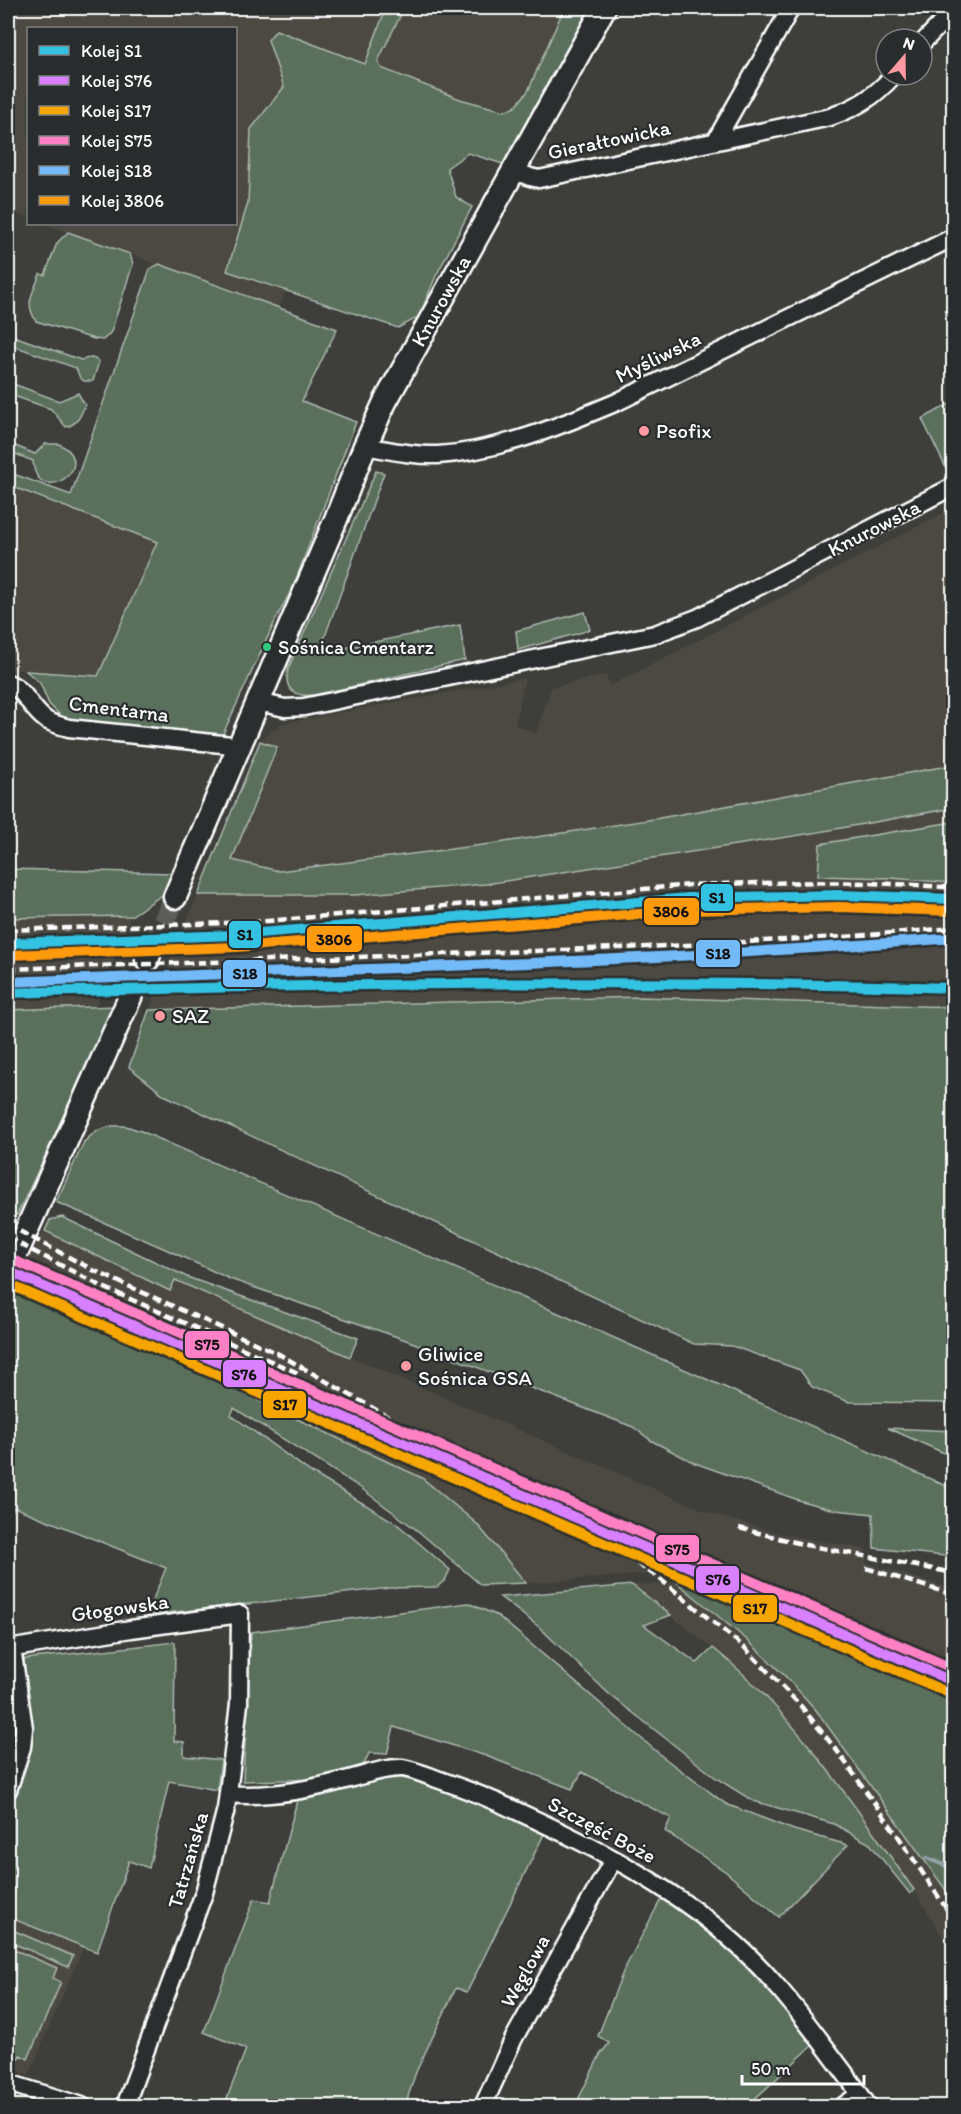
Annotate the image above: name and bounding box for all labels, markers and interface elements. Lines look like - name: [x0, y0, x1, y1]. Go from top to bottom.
- legend: [27, 27, 237, 225]
- north arrow: [874, 27, 934, 87]
- text: N: [901, 33, 917, 54]
- text: Kolej S1: [81, 40, 142, 62]
- text: Kolej S76: [81, 70, 152, 92]
- text: Kolej S17: [81, 100, 151, 122]
- street label: Gierałtowicka: [545, 114, 673, 165]
- text: Kolej S75: [81, 130, 152, 152]
- text: Kolej S18: [81, 160, 152, 182]
- text: Kolej 3806: [81, 190, 164, 212]
- street label: Knurowska: [405, 251, 476, 351]
- street label: Myśliwska: [611, 325, 704, 388]
- place label: Psofix: [656, 418, 711, 443]
- marker: Psofix: [637, 424, 651, 438]
- street label: Knurowska: [823, 494, 924, 562]
- place label: Sośnica Cmentarz: [278, 635, 435, 659]
- marker: Sośnica Cmentarz: [261, 641, 273, 653]
- street label: Cmentarna: [67, 690, 171, 727]
- line badge: S1: [700, 883, 734, 912]
- text: S1: [709, 888, 726, 907]
- line badge: 3806: [643, 897, 700, 926]
- text: 3806: [653, 902, 689, 921]
- line badge: S1: [228, 920, 262, 949]
- text: S1: [237, 925, 254, 944]
- line badge: 3806: [306, 925, 363, 953]
- text: 3806: [316, 930, 352, 949]
- line badge: S18: [695, 939, 741, 968]
- text: S18: [705, 944, 731, 963]
- line badge: S18: [222, 959, 267, 988]
- text: S18: [232, 964, 258, 983]
- place label: SAZ: [172, 1003, 209, 1028]
- marker: SAZ: [153, 1009, 167, 1023]
- line badge: S75: [184, 1330, 230, 1359]
- text: S75: [194, 1335, 220, 1354]
- place label: Gliwice Sośnica GSA: [418, 1341, 533, 1390]
- line badge: S76: [222, 1359, 267, 1388]
- marker: Gliwice Sośnica GSA: [399, 1359, 413, 1373]
- text: S76: [231, 1365, 257, 1384]
- line badge: S17: [262, 1390, 307, 1419]
- text: S17: [273, 1395, 297, 1414]
- line badge: S75: [655, 1534, 700, 1563]
- text: S75: [664, 1540, 690, 1559]
- line badge: S76: [695, 1565, 740, 1594]
- text: S76: [705, 1570, 731, 1589]
- street label: Głogowska: [70, 1588, 170, 1627]
- line badge: S17: [732, 1594, 778, 1623]
- text: S17: [743, 1599, 767, 1618]
- street label: Szczęść Boże: [544, 1791, 660, 1868]
- street label: Tatrzańska: [162, 1809, 213, 1911]
- street label: Węglowa: [494, 1930, 555, 2012]
- scale bar: [742, 2048, 864, 2086]
- text: 50 m: [751, 2058, 791, 2080]

